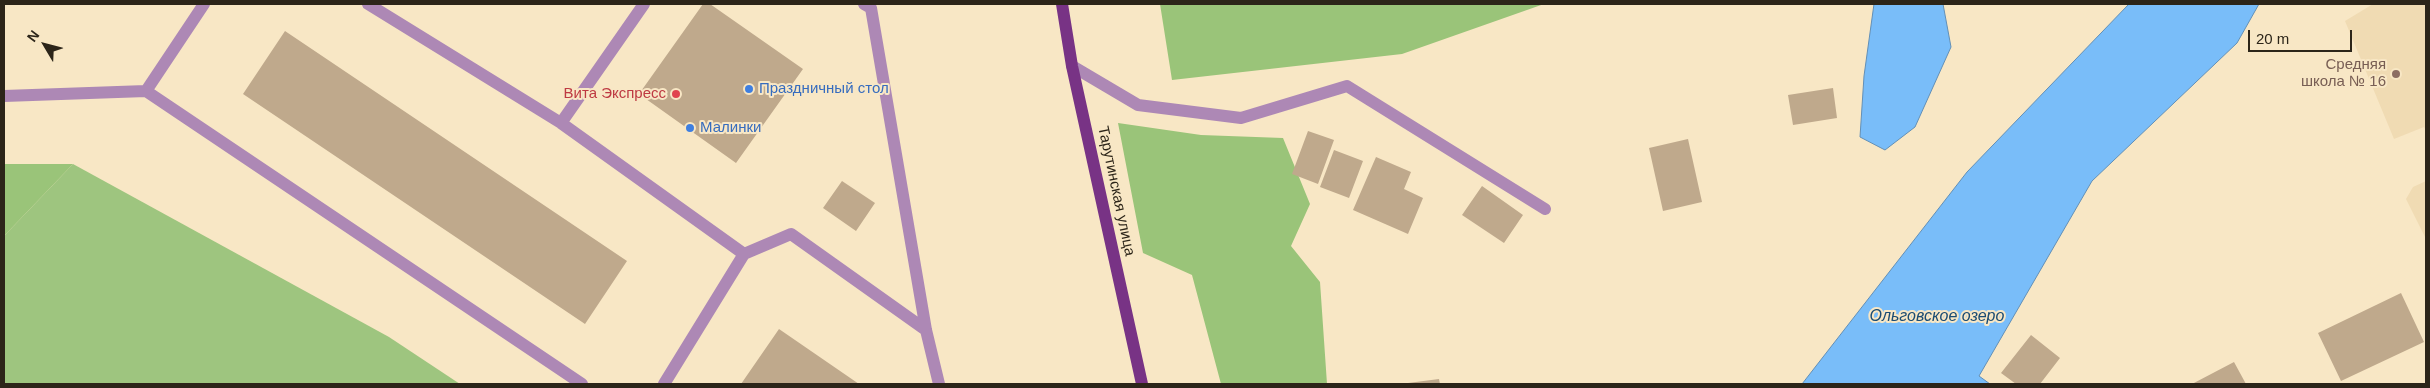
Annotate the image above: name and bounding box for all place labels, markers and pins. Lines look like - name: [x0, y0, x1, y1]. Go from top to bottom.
- place label: Средняя школа № 16: [2301, 56, 2386, 91]
- marker: Средняя школа № 16: [2390, 68, 2402, 80]
- place label: Праздничный стол: [759, 80, 889, 98]
- marker: Праздничный стол: [743, 83, 755, 95]
- place label: Вита Экспресс: [564, 85, 666, 103]
- marker: Вита Экспресс: [670, 88, 682, 100]
- place label: Малинки: [700, 119, 761, 137]
- marker: Малинки: [684, 122, 696, 134]

